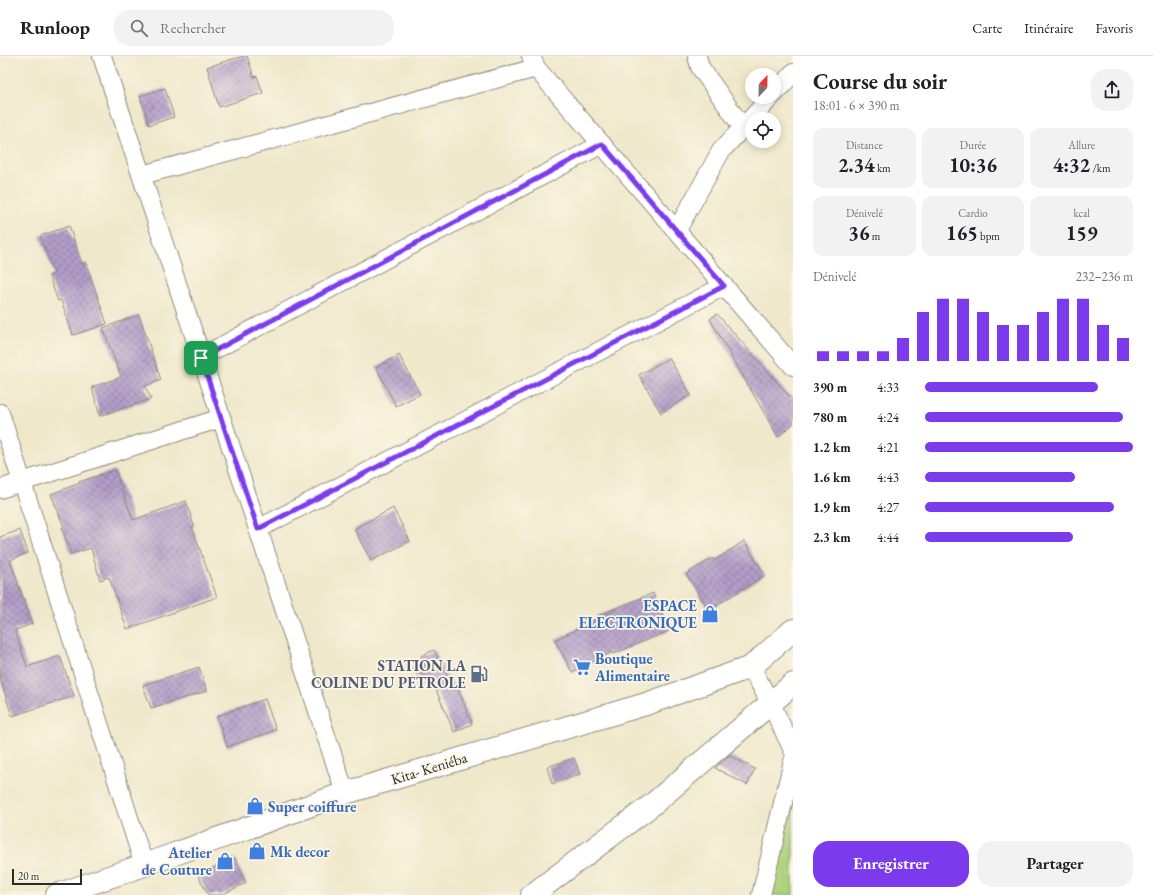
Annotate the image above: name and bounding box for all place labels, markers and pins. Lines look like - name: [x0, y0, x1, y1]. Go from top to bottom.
- pin: [184, 341, 218, 375]
- place label: ESPACE ELECTRONIQUE: [579, 596, 697, 632]
- shop icon: ESPACE ELECTRONIQUE: [700, 604, 720, 624]
- place label: Boutique Alimentaire: [594, 649, 670, 685]
- place label: STATION LA COLINE DU PETROLE: [311, 656, 466, 692]
- supermarket icon: Boutique Alimentaire: [572, 657, 592, 677]
- fuel station icon: STATION LA COLINE DU PETROLE: [469, 664, 489, 684]
- shop icon: Super coiffure: [245, 796, 265, 816]
- place label: Super coiffure: [268, 797, 357, 816]
- shop icon: Mk decor: [247, 841, 267, 861]
- place label: Mk decor: [270, 842, 330, 861]
- place label: Atelier de Couture: [142, 843, 213, 879]
- shop icon: Atelier de Couture: [215, 851, 235, 871]

